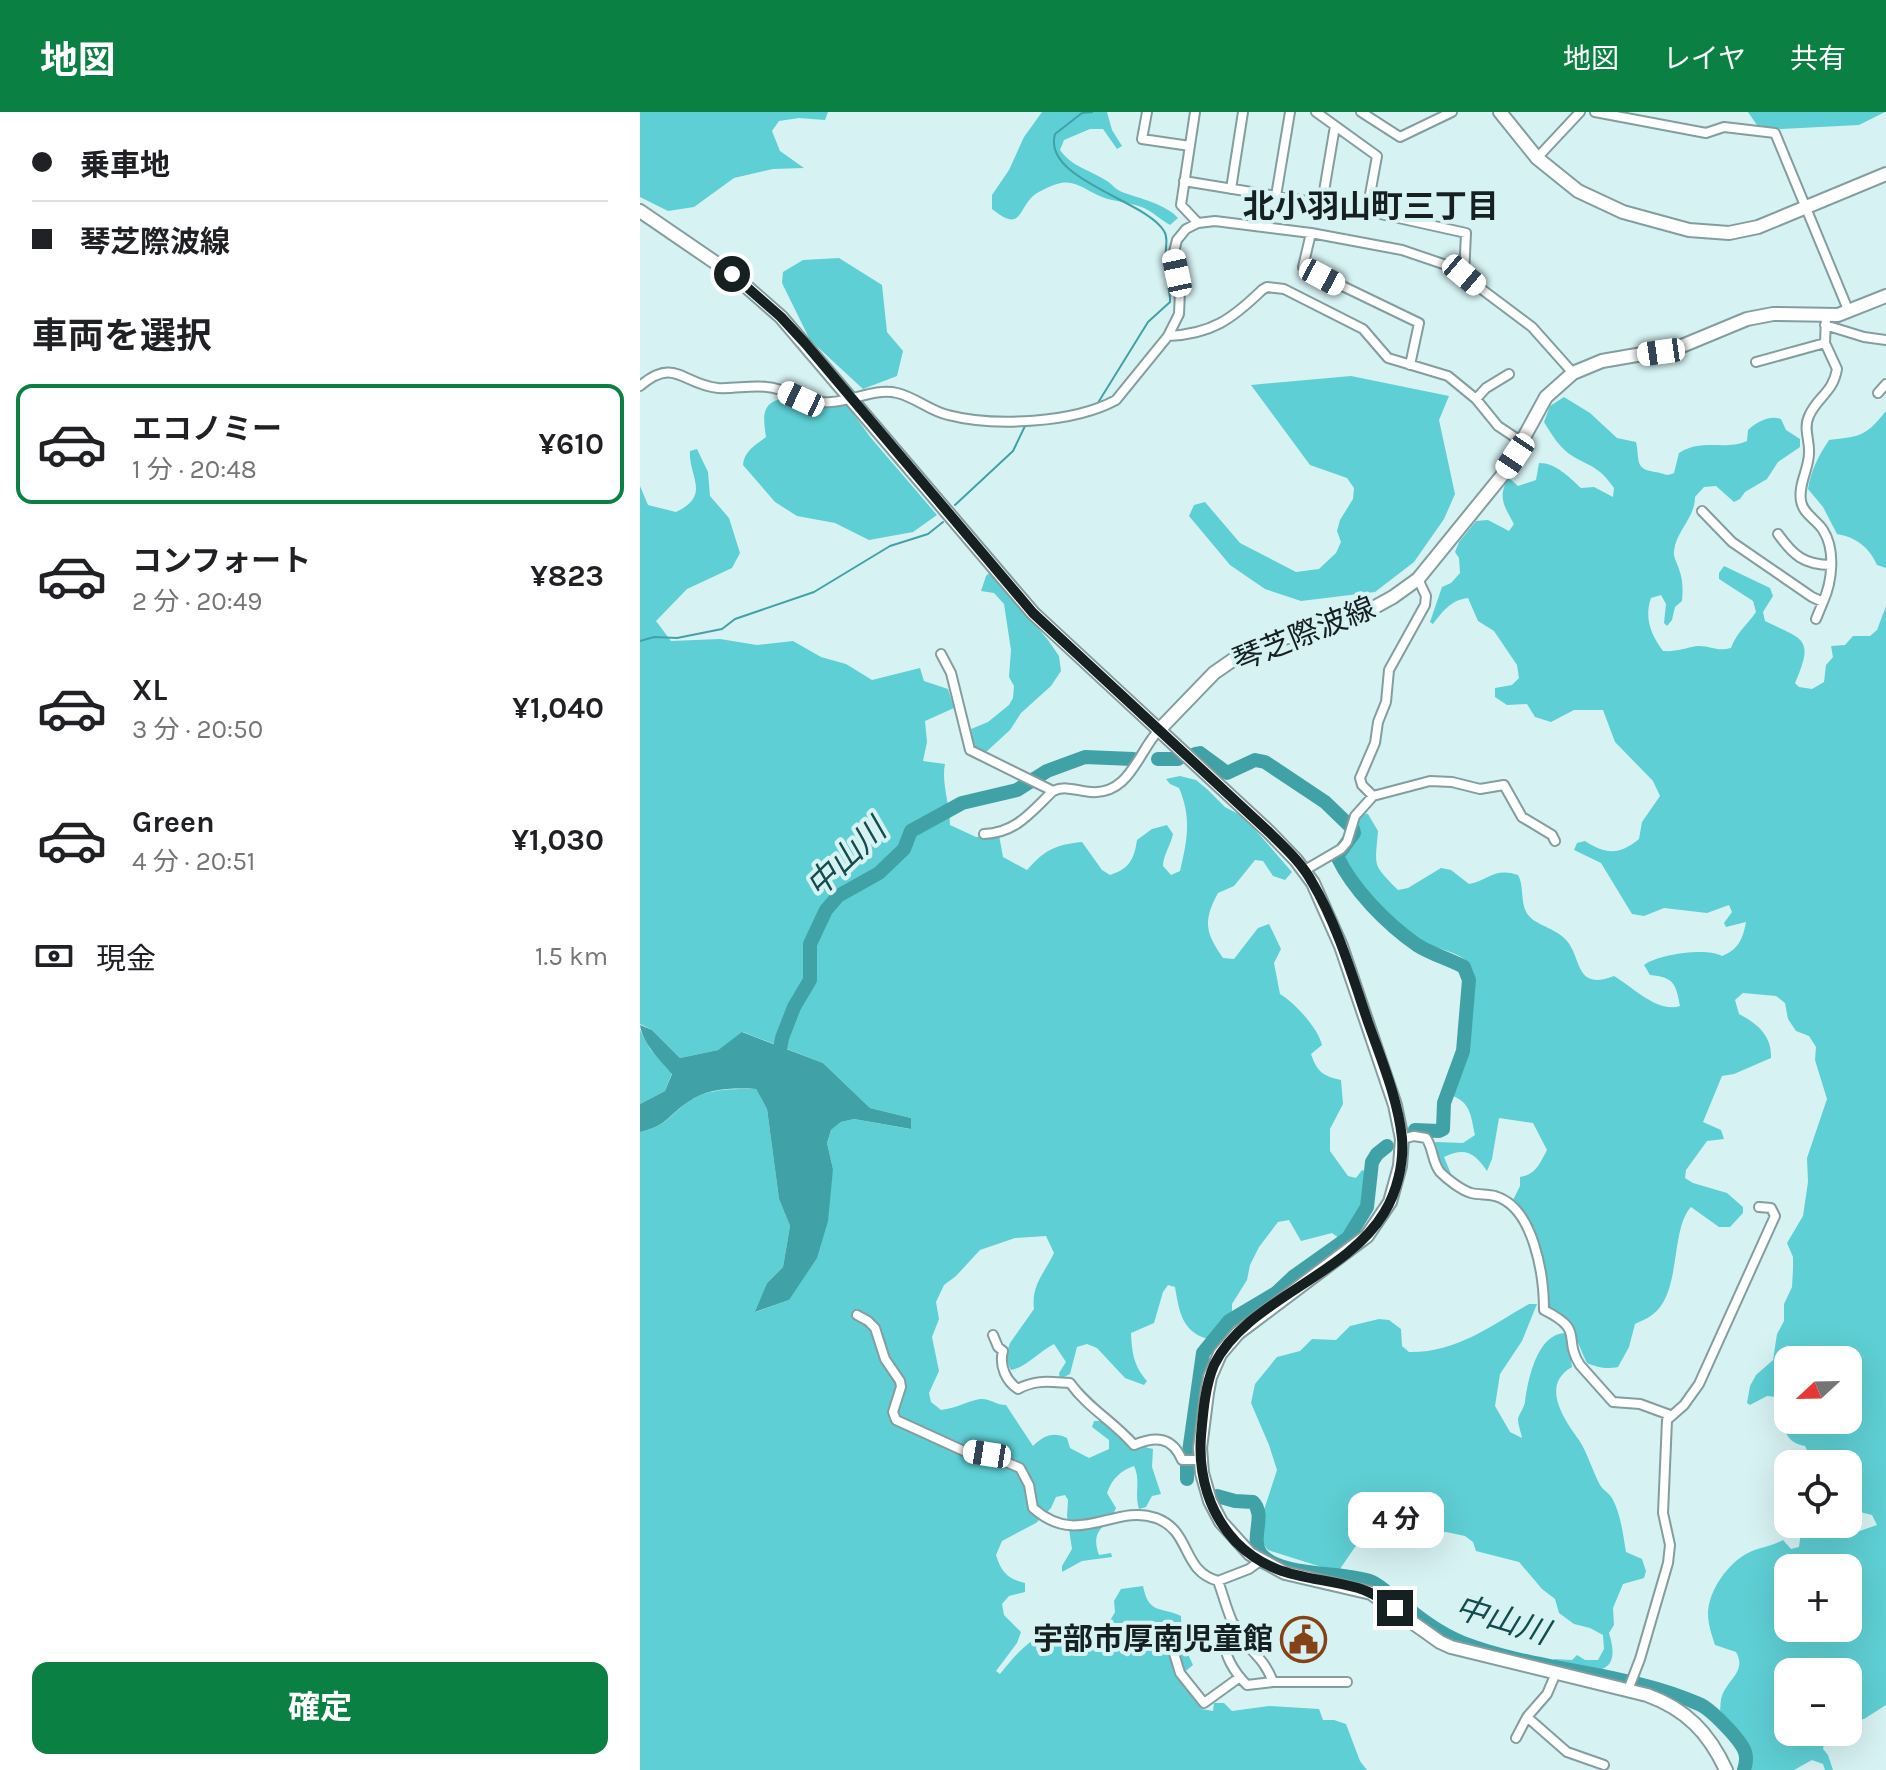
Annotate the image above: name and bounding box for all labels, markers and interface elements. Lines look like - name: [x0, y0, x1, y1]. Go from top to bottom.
- text: 地図: [40, 38, 116, 83]
- text: 地図: [1563, 42, 1619, 75]
- text: レイヤ: [1663, 42, 1746, 75]
- text: 共有: [1790, 42, 1846, 75]
- text: 乗車地: [80, 147, 170, 183]
- district label: 北小羽山町三丁目: [1243, 188, 1499, 225]
- text: 琴芝際波線: [80, 224, 230, 260]
- car: [1160, 247, 1194, 299]
- car: [1438, 250, 1490, 300]
- car: [1295, 255, 1349, 299]
- route start: [714, 256, 750, 292]
- text: 車両を選択: [32, 315, 212, 357]
- car: [1636, 337, 1686, 367]
- car: [774, 378, 828, 420]
- icon: car: [36, 408, 108, 480]
- text: エコノミー: [132, 411, 282, 447]
- text: ¥610: [539, 426, 604, 462]
- car: [1492, 429, 1538, 483]
- text: 1 分 · 20:48: [132, 454, 257, 485]
- icon: car: [36, 540, 108, 612]
- text: コンフォート: [132, 543, 311, 579]
- text: ¥823: [530, 558, 604, 594]
- text: 2 分 · 20:49: [132, 586, 262, 617]
- street label: 琴芝際波線: [1228, 589, 1380, 679]
- icon: car: [36, 672, 108, 744]
- text: XL: [132, 672, 167, 708]
- text: ¥1,040: [512, 690, 604, 726]
- text: 3 分 · 20:50: [132, 714, 263, 745]
- icon: car: [36, 804, 108, 876]
- text: Green: [132, 804, 215, 840]
- water label: 中山川: [799, 809, 896, 905]
- text: ¥1,030: [512, 822, 604, 858]
- text: 4 分 · 20:51: [132, 846, 255, 877]
- icon: cash: [32, 934, 76, 978]
- text: 現金: [96, 941, 156, 977]
- text: 1.5 km: [535, 941, 608, 972]
- north arrow: [1774, 1346, 1862, 1434]
- map controls: [1774, 1346, 1862, 1746]
- car: [961, 1438, 1013, 1470]
- button: locate: [1774, 1450, 1862, 1538]
- callout: 4 分: [1347, 1492, 1443, 1548]
- text: 4 分: [1372, 1504, 1420, 1535]
- button: +: [1774, 1554, 1862, 1642]
- water label: 中山川: [1451, 1588, 1556, 1653]
- route end: [1377, 1590, 1413, 1626]
- public building icon: 宇部市厚南児童館: [1280, 1615, 1328, 1663]
- place label: 宇部市厚南児童館: [1033, 1621, 1273, 1657]
- button: −: [1774, 1658, 1862, 1746]
- button: 確定: [32, 1662, 608, 1754]

